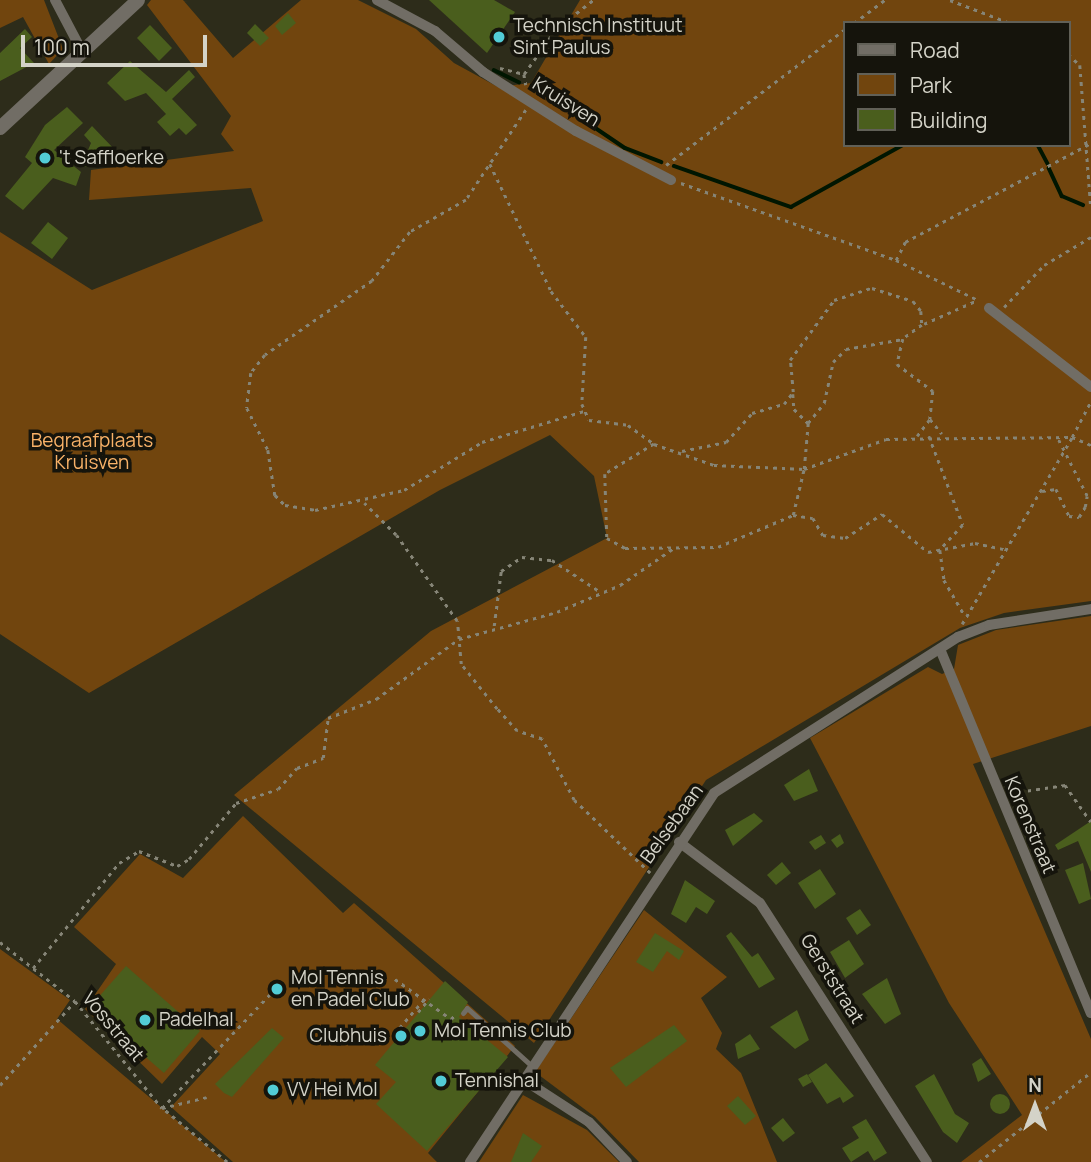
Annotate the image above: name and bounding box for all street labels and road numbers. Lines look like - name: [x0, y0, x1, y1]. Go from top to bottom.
- street label: Kruisven: [528, 73, 604, 131]
- street label: Korenstraat: [999, 773, 1061, 877]
- street label: Belsebaan: [636, 780, 708, 868]
- street label: Gerststraat: [795, 930, 869, 1028]
- street label: Vosstraat: [77, 987, 149, 1067]

